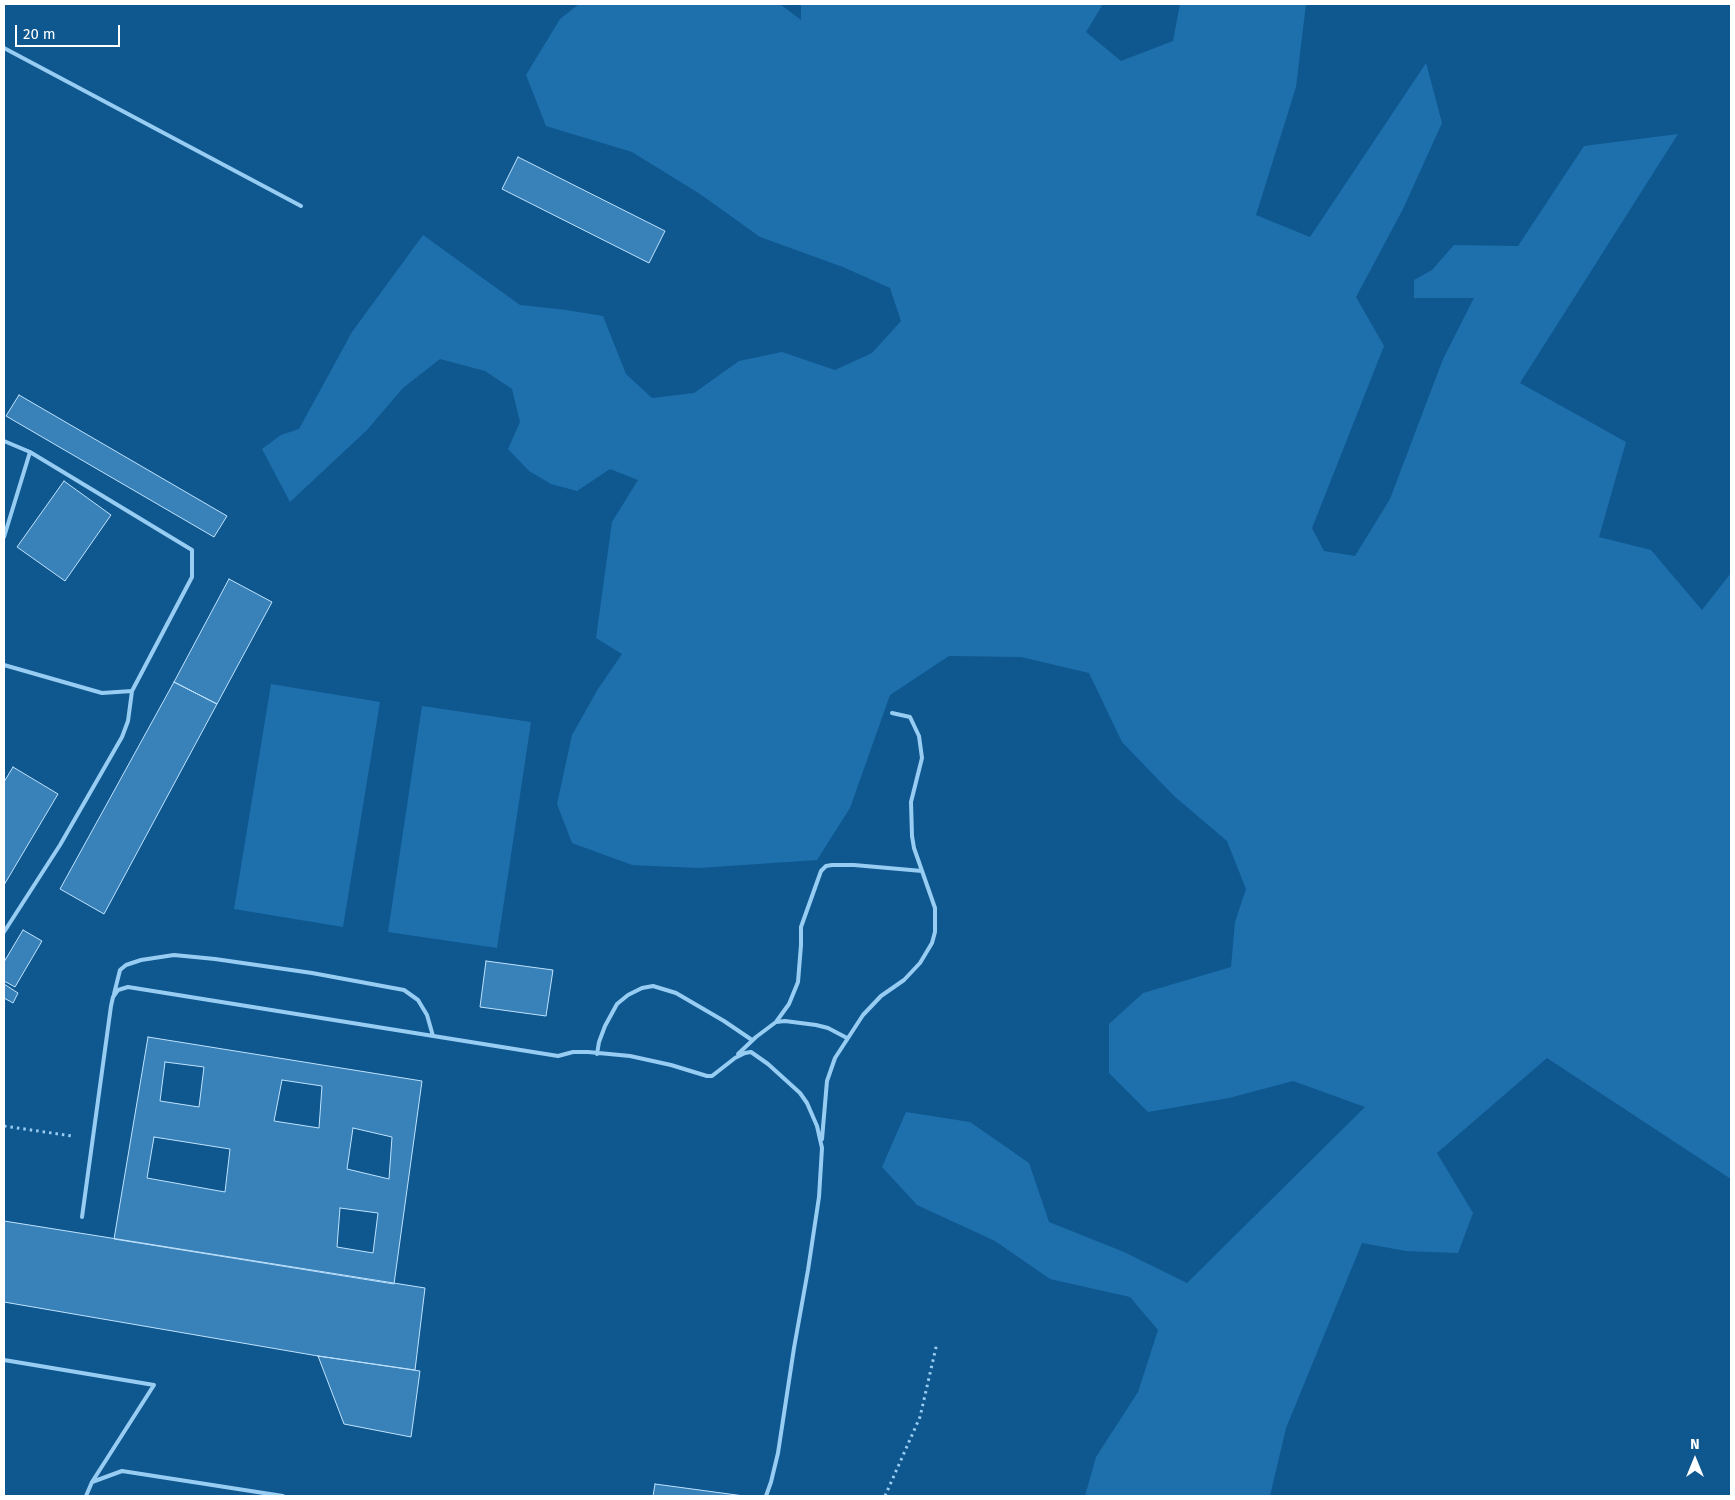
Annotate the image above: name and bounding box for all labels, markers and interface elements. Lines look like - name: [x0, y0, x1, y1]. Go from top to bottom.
- scale bar: [18, 15, 122, 47]
- text: 20 m: [23, 25, 56, 43]
- north arrow: [1670, 1435, 1720, 1485]
- text: N: [1690, 1436, 1700, 1453]

